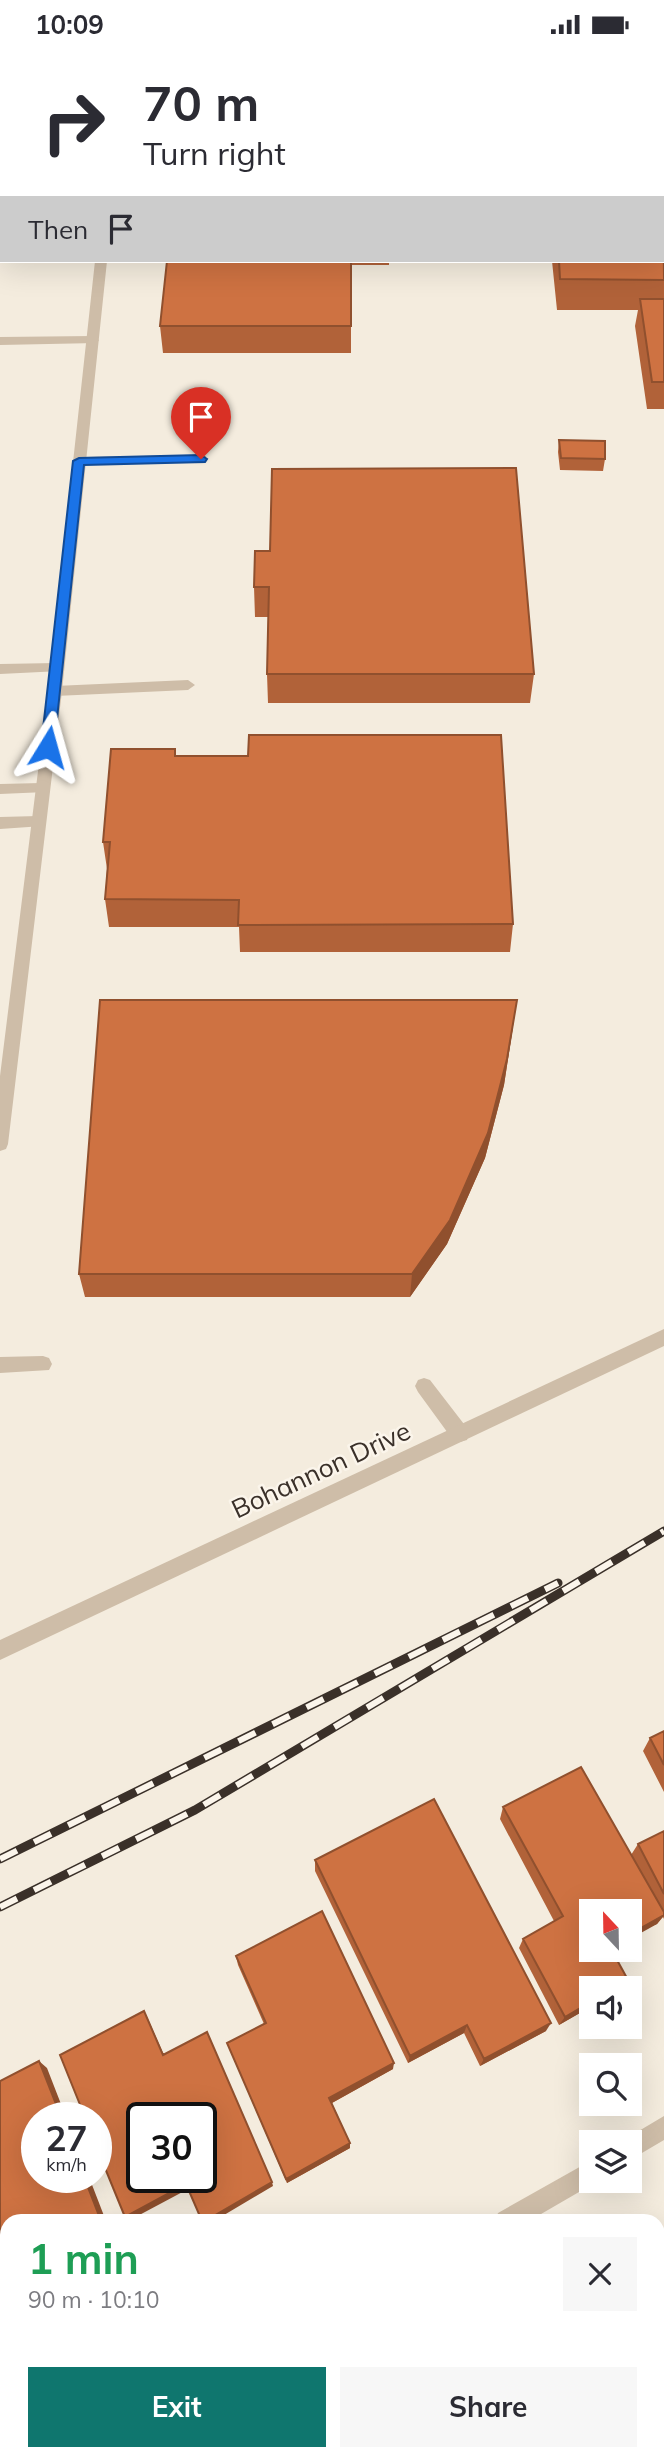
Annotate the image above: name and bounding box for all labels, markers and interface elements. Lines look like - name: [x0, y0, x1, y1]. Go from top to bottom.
- text: 10:09: [35, 8, 104, 41]
- text: 70 m: [143, 72, 259, 133]
- icon: right: [28, 77, 119, 168]
- text: Turn right: [143, 133, 286, 173]
- icon: arrive: [102, 210, 140, 248]
- text: Then: [28, 213, 88, 246]
- pin: [171, 387, 231, 459]
- icon: arrive: [182, 398, 220, 436]
- position arrow: [11, 710, 85, 784]
- street label: Bohannon Drive: [226, 1414, 415, 1525]
- north arrow: [579, 1899, 642, 1962]
- map controls: [579, 1899, 642, 2193]
- button: sound: [579, 1976, 642, 2039]
- button: search: [579, 2053, 642, 2116]
- speed limit sign: 30: [126, 2102, 217, 2193]
- text: 27: [45, 2116, 88, 2160]
- button: layers: [579, 2130, 642, 2193]
- text: km/h: [46, 2153, 87, 2176]
- text: 1 min: [28, 2232, 139, 2285]
- button: close: [563, 2237, 637, 2311]
- text: 90 m · 10:10: [28, 2285, 160, 2314]
- button: Exit: [28, 2367, 326, 2447]
- button: Share: [340, 2367, 637, 2447]

